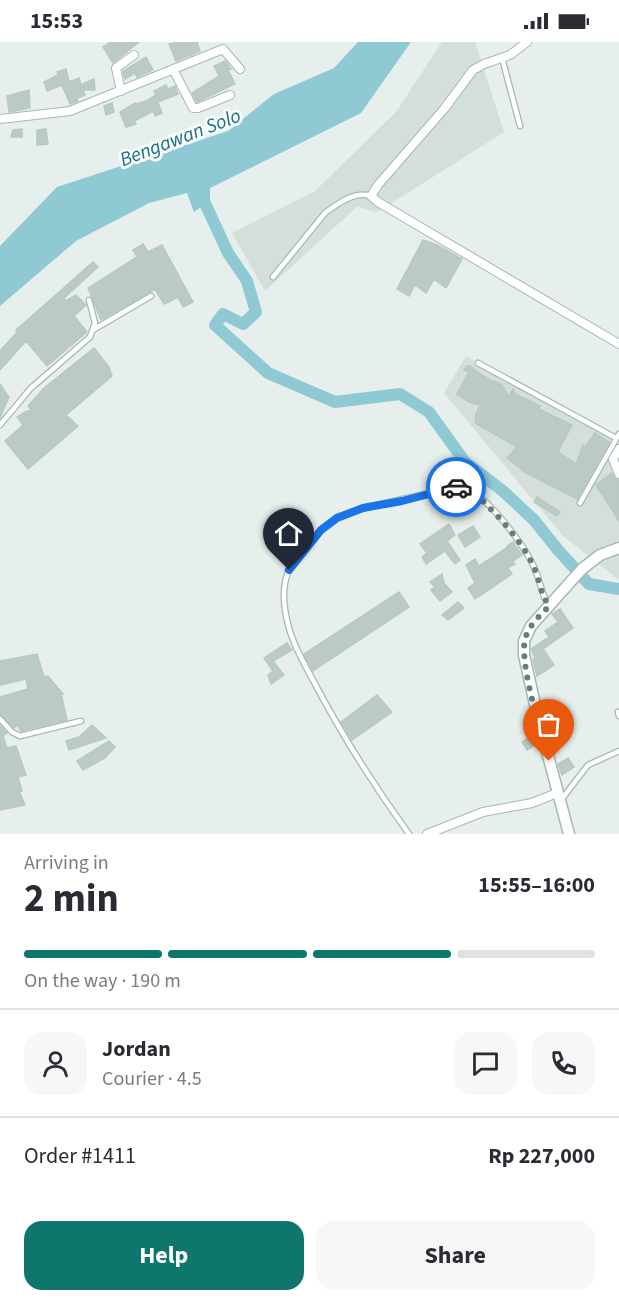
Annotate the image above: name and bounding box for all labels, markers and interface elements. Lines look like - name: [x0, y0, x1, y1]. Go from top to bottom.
- text: 15:53: [30, 5, 83, 37]
- water label: Bengawan Solo: [116, 102, 245, 174]
- courier: [426, 457, 486, 517]
- icon: car: [440, 471, 473, 504]
- pin: [263, 508, 314, 570]
- icon: home: [272, 517, 305, 550]
- pin: [523, 699, 574, 761]
- icon: bag: [532, 708, 565, 741]
- text: Arriving in: [24, 849, 109, 877]
- text: 15:55–16:00: [478, 869, 595, 901]
- text: 2 min: [24, 871, 119, 927]
- text: On the way · 190 m: [24, 967, 181, 995]
- button: person: [24, 1032, 87, 1095]
- button: chat: [454, 1032, 517, 1095]
- button: phone: [532, 1032, 595, 1095]
- text: Jordan: [102, 1033, 171, 1065]
- text: Courier · 4.5: [102, 1065, 202, 1093]
- text: Order #1411: [24, 1140, 136, 1172]
- text: Rp 227,000: [488, 1140, 595, 1172]
- button: Help: [24, 1221, 304, 1290]
- button: Share: [316, 1221, 595, 1290]

